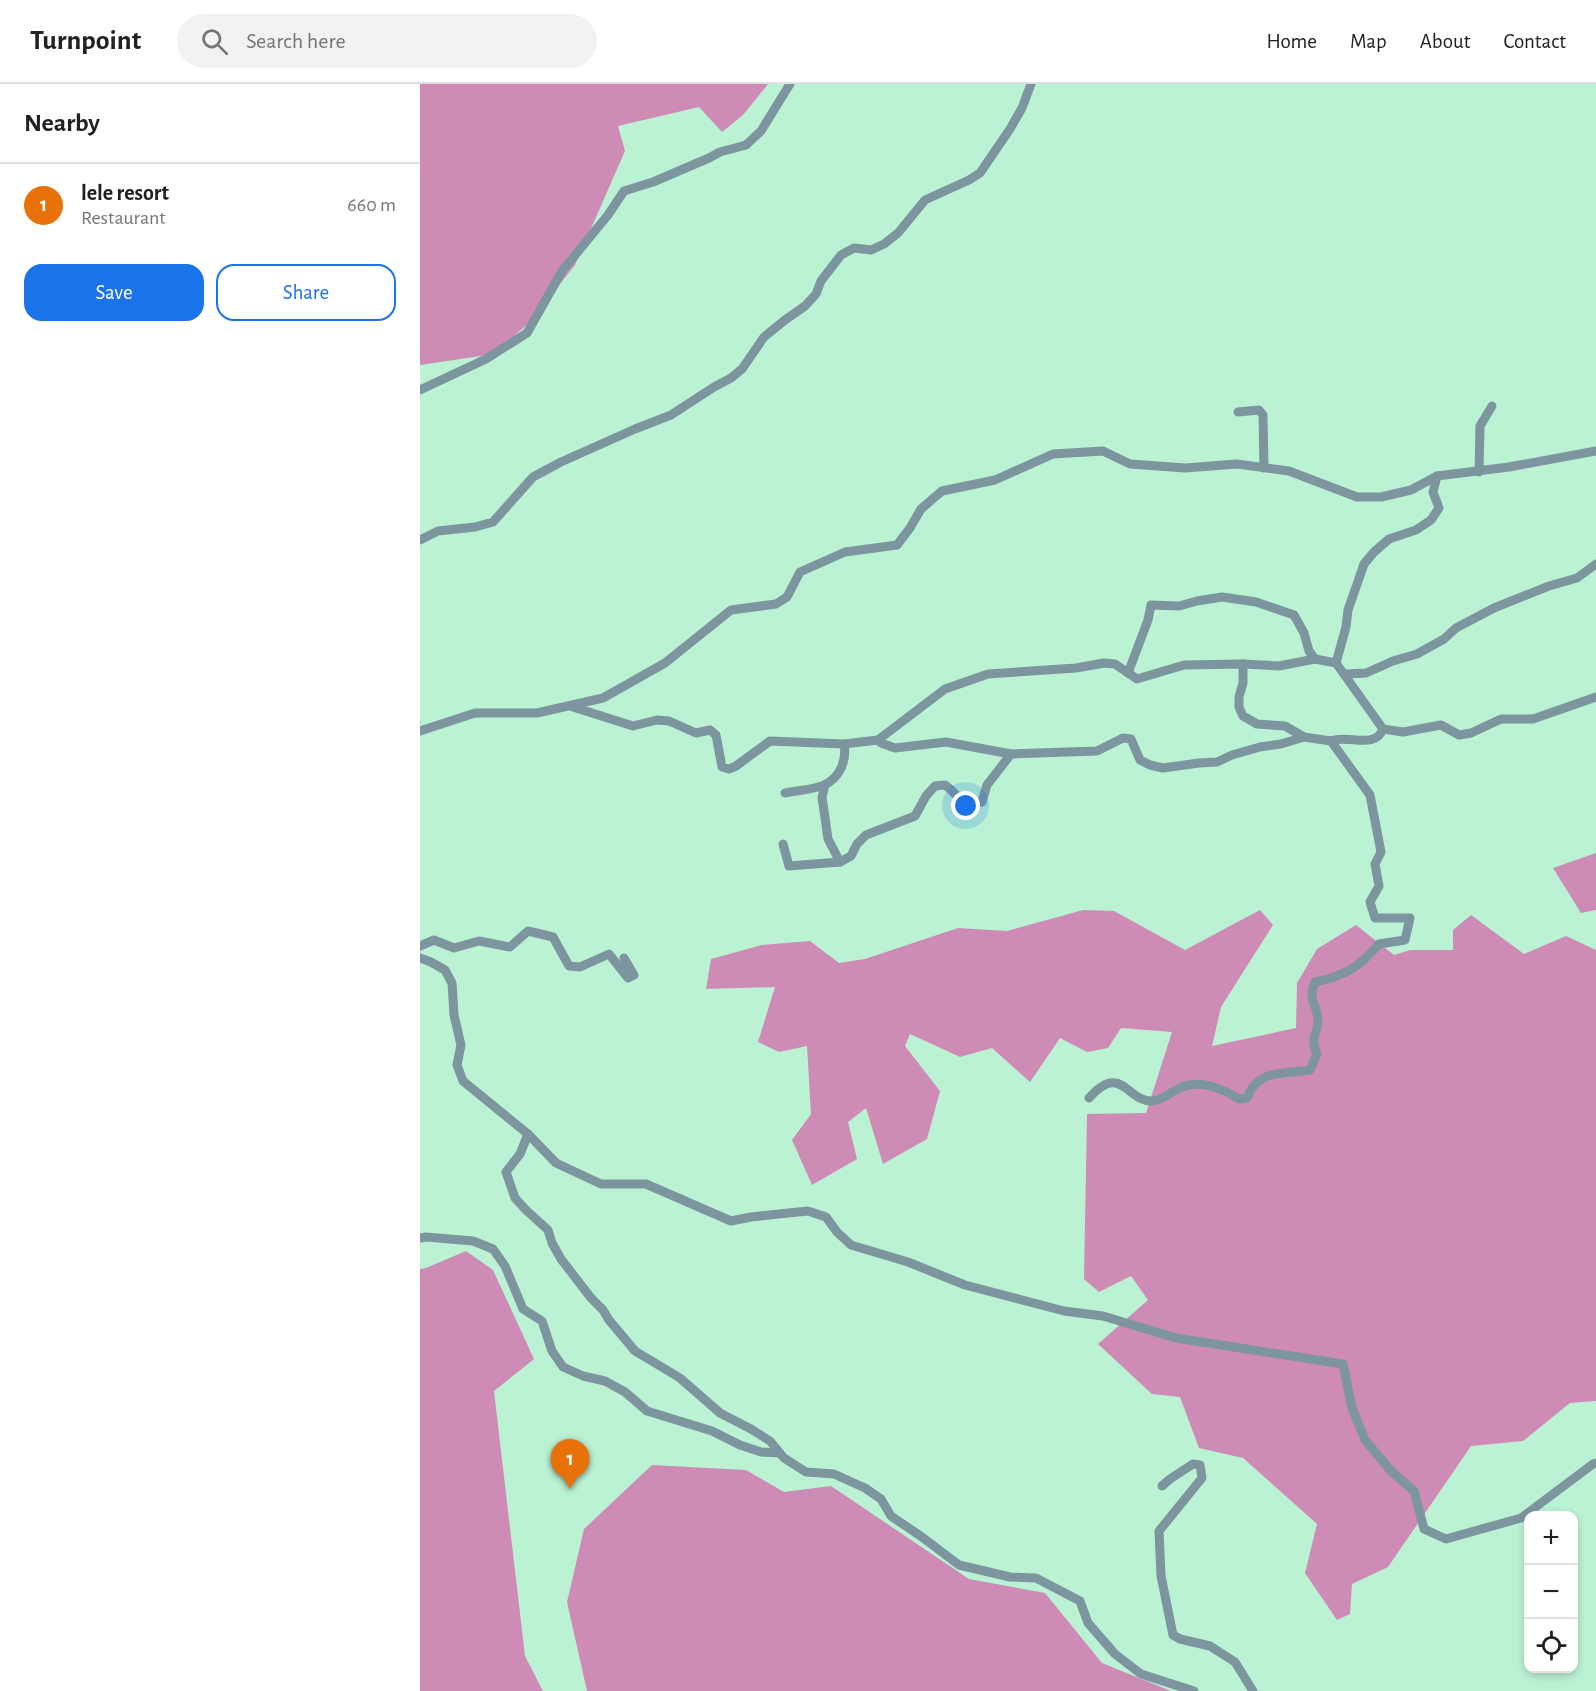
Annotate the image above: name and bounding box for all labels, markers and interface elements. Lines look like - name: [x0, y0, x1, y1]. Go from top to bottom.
- search box: [177, 14, 597, 68]
- icon: search: [198, 25, 231, 58]
- text: Turnpoint: [30, 27, 141, 55]
- text: Search here: [246, 30, 346, 52]
- text: Home: [1266, 31, 1317, 52]
- text: Map: [1350, 31, 1387, 52]
- text: About: [1420, 31, 1470, 52]
- text: Contact: [1503, 31, 1566, 52]
- text: Nearby: [24, 110, 100, 136]
- text: lele resort: [81, 182, 169, 204]
- text: 1: [40, 195, 47, 215]
- text: 660 m: [347, 195, 396, 215]
- text: Restaurant: [81, 208, 166, 228]
- button: Save: [24, 264, 204, 321]
- button: Share: [216, 264, 396, 321]
- your location: [951, 791, 980, 820]
- pin: 1: [550, 1440, 590, 1489]
- map controls: [1524, 1511, 1578, 1673]
- button: +: [1524, 1511, 1578, 1565]
- button: −: [1524, 1565, 1578, 1619]
- button: locate: [1524, 1619, 1578, 1673]

